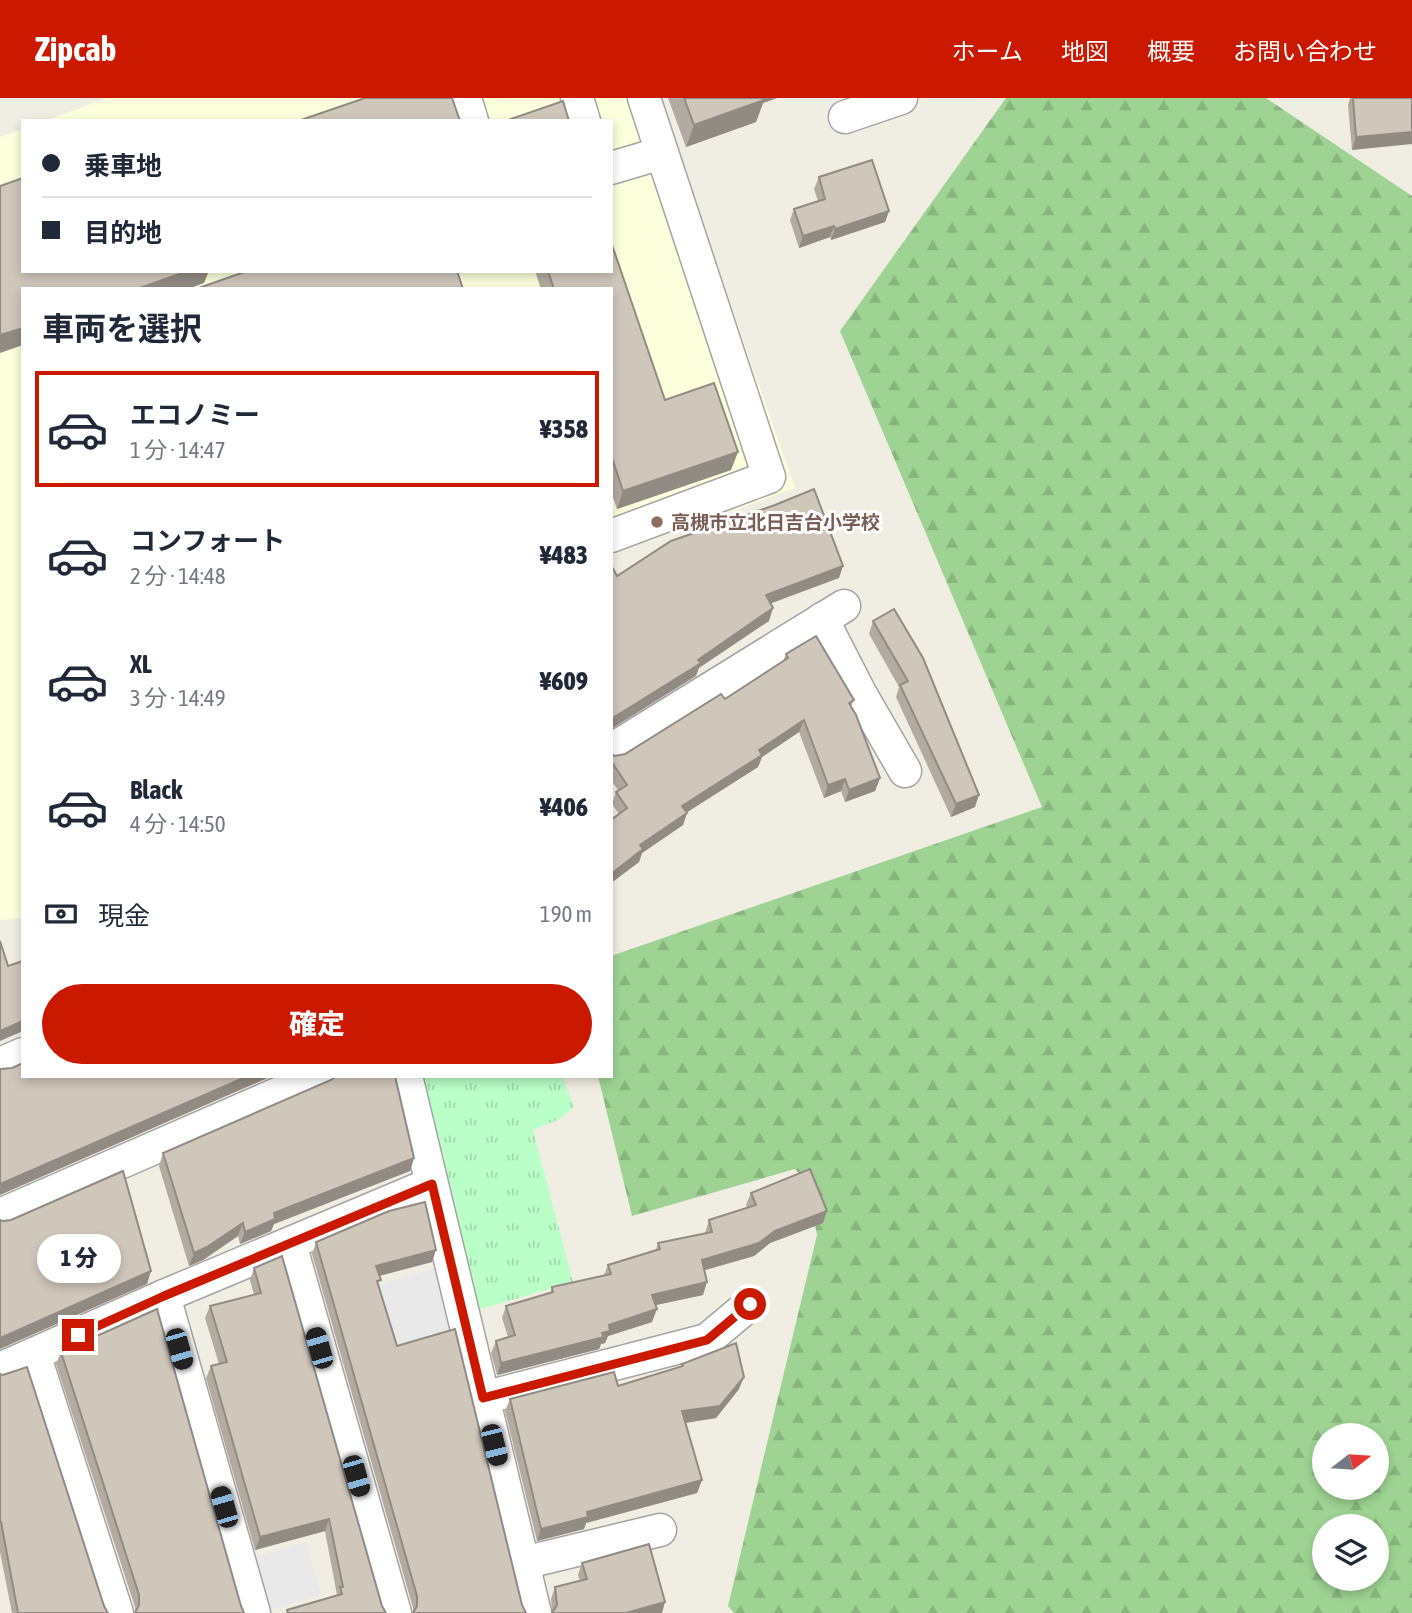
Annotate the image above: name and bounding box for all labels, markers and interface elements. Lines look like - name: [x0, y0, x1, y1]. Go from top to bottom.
- text: Zipcab: [35, 30, 116, 68]
- text: ホーム: [952, 38, 1023, 65]
- text: 地図: [1061, 38, 1109, 65]
- text: 概要: [1147, 38, 1195, 65]
- text: お問い合わせ: [1233, 38, 1377, 65]
- text: 乗車地: [84, 151, 162, 181]
- text: 目的地: [84, 218, 162, 248]
- text: 車両を選択: [42, 310, 202, 347]
- icon: car: [46, 398, 109, 461]
- text: エコノミー: [130, 400, 260, 430]
- text: ¥358: [540, 414, 588, 444]
- text: 1 分 · 14:47: [130, 437, 226, 463]
- place label: 高槻市立北日吉台小学校: [671, 511, 880, 533]
- marker: 高槻市立北日吉台小学校: [649, 514, 665, 530]
- icon: car: [46, 524, 109, 587]
- text: コンフォート: [130, 526, 285, 556]
- text: ¥483: [540, 540, 588, 570]
- text: 2 分 · 14:48: [130, 563, 226, 589]
- text: XL: [130, 649, 152, 679]
- icon: car: [46, 650, 109, 713]
- text: ¥609: [540, 666, 588, 696]
- text: 3 分 · 14:49: [130, 685, 226, 711]
- text: Black: [130, 775, 182, 805]
- icon: car: [46, 776, 109, 839]
- text: ¥406: [540, 792, 588, 822]
- text: 4 分 · 14:50: [130, 811, 226, 837]
- icon: cash: [42, 895, 80, 933]
- text: 現金: [98, 901, 150, 931]
- text: 190 m: [540, 901, 592, 927]
- button: 確定: [42, 984, 592, 1064]
- callout: 1 分: [36, 1234, 120, 1282]
- text: 1 分: [61, 1245, 97, 1271]
- route start: [734, 1288, 766, 1320]
- route end: [62, 1319, 94, 1351]
- car: [304, 1325, 335, 1371]
- car: [164, 1326, 195, 1372]
- car: [479, 1422, 510, 1468]
- north arrow: [1312, 1423, 1390, 1500]
- map controls: [1312, 1423, 1389, 1591]
- car: [341, 1453, 372, 1499]
- car: [209, 1484, 240, 1530]
- button: layers: [1312, 1514, 1389, 1591]

